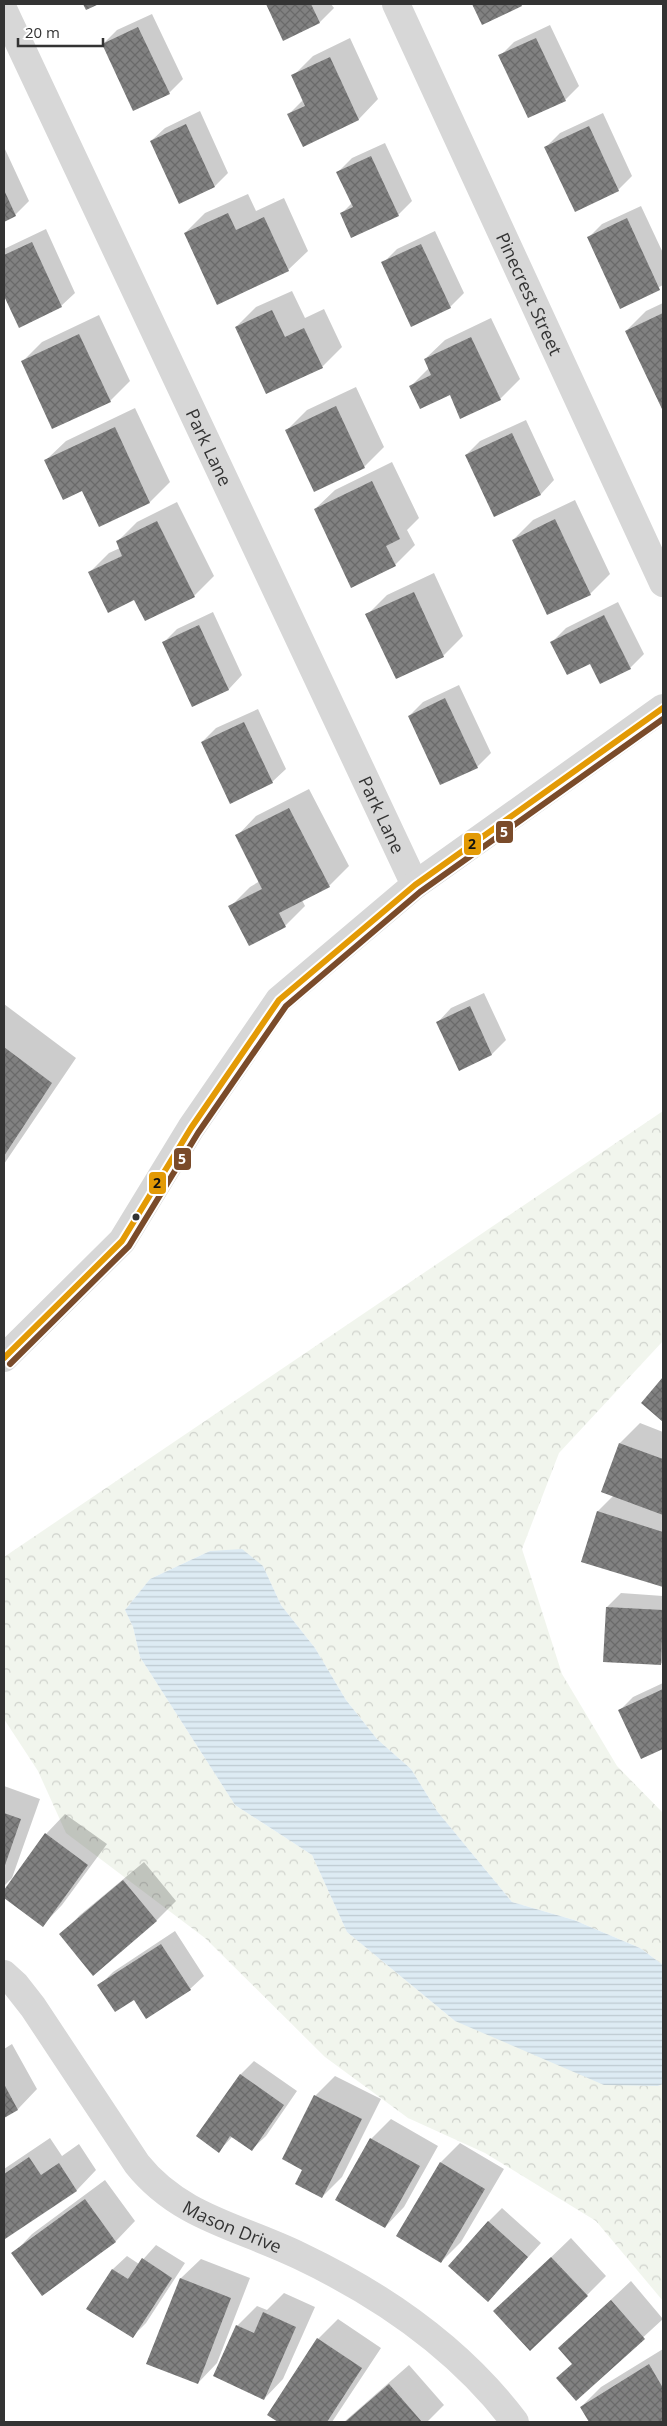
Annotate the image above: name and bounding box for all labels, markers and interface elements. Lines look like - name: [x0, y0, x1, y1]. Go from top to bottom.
- scale bar: [18, 15, 102, 47]
- text: 20 m: [25, 22, 60, 42]
- street label: Pinecrest Street: [491, 228, 568, 359]
- street label: Park Lane: [181, 405, 238, 490]
- street label: Park Lane: [353, 772, 410, 857]
- line badge: 5: [495, 820, 514, 844]
- text: 5: [500, 822, 508, 841]
- line badge: 2: [463, 832, 482, 856]
- text: 2: [468, 834, 476, 853]
- line badge: 5: [173, 1147, 192, 1171]
- text: 5: [178, 1149, 186, 1168]
- line badge: 2: [148, 1171, 167, 1195]
- text: 2: [153, 1173, 161, 1192]
- unlabelled marker: [131, 1212, 141, 1222]
- street label: Mason Drive: [179, 2194, 285, 2258]

